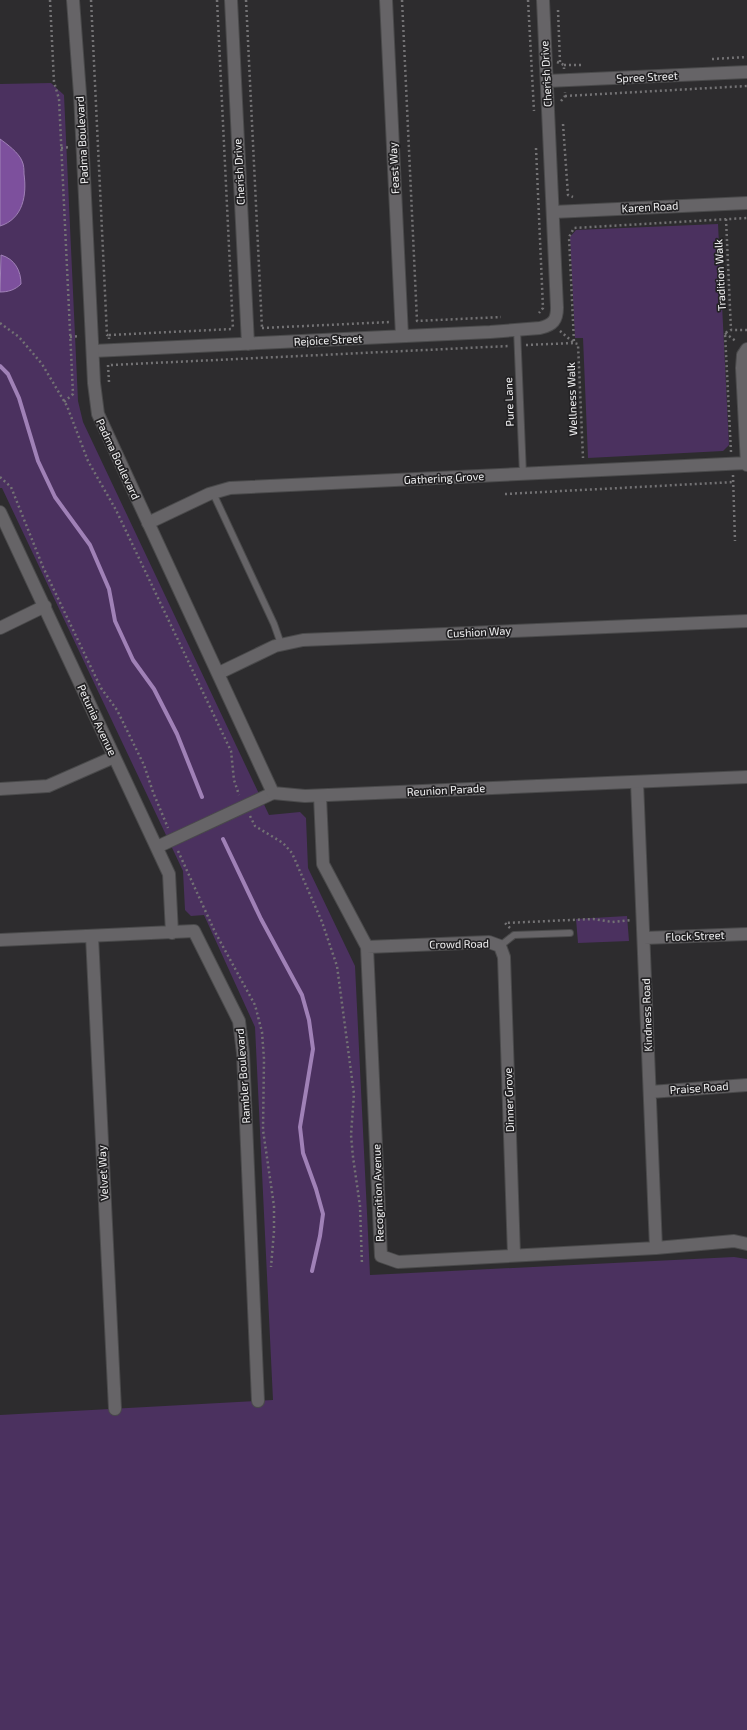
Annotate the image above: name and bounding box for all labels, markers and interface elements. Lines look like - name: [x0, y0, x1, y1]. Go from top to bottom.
- street label: Cherish Drive: [537, 41, 554, 107]
- street label: Spree Street: [616, 68, 678, 85]
- street label: Padma Boulevard: [73, 96, 90, 184]
- street label: Cherish Drive: [230, 139, 247, 205]
- street label: Feast Way: [386, 142, 401, 194]
- street label: Karen Road: [621, 199, 679, 214]
- street label: Tradition Walk: [711, 238, 728, 311]
- street label: Rejoice Street: [293, 331, 363, 349]
- street label: Wellness Walk: [564, 362, 579, 436]
- street label: Pure Lane: [501, 377, 516, 427]
- street label: Padma Boulevard: [94, 416, 143, 501]
- street label: Gathering Grove: [403, 469, 485, 486]
- street label: Cushion Way: [446, 623, 512, 640]
- street label: Petunia Avenue: [75, 682, 120, 758]
- street label: Reunion Parade: [407, 781, 485, 798]
- street label: Flock Street: [665, 928, 725, 943]
- street label: Crowd Road: [429, 936, 489, 951]
- street label: Kindness Road: [639, 978, 654, 1052]
- street label: Rambler Boulevard: [233, 1028, 252, 1124]
- street label: Dinner Grove: [501, 1068, 516, 1132]
- street label: Praise Road: [669, 1079, 729, 1096]
- street label: Recognition Avenue: [369, 1144, 386, 1242]
- street label: Velvet Way: [95, 1145, 110, 1201]

